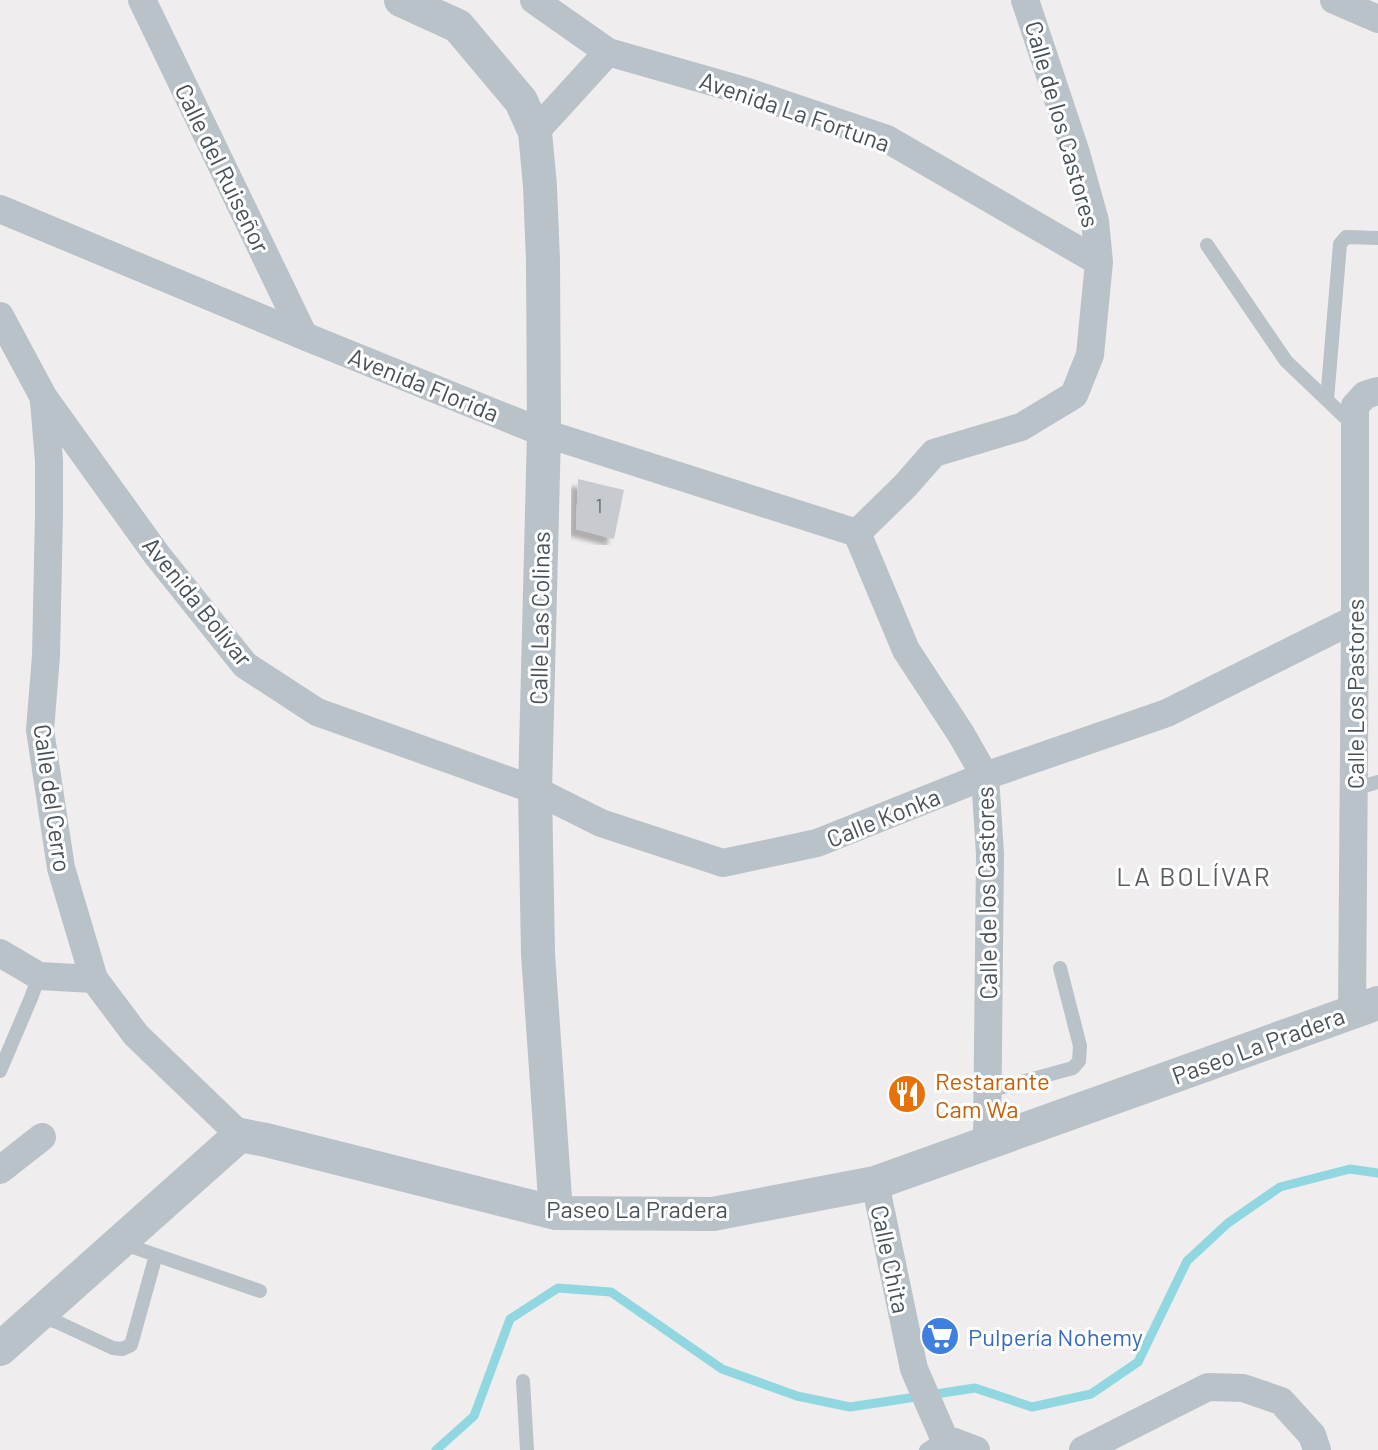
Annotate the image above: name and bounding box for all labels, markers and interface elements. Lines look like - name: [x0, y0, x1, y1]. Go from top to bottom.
- street label: Calle de los Castores: [1020, 17, 1106, 231]
- street label: Avenida La Fortuna: [696, 65, 894, 157]
- street label: Calle del Ruiseñor: [170, 79, 277, 257]
- street label: Avenida Florida: [345, 341, 503, 427]
- house number: 1: [596, 493, 603, 517]
- street label: Avenida Bolívar: [137, 531, 259, 672]
- street label: Calle Las Colinas: [523, 531, 555, 705]
- street label: Calle Los Pastores: [1340, 599, 1369, 789]
- street label: Calle del Cerro: [28, 722, 78, 874]
- street label: Calle Konka: [822, 781, 944, 853]
- street label: Calle de los Castores: [970, 786, 1002, 1000]
- district label: LA BOLÍVAR: [1116, 860, 1272, 891]
- street label: Paseo La Pradera: [1168, 1000, 1348, 1090]
- place label: Restarante Cam Wa: [935, 1066, 1050, 1123]
- restaurant icon: Restarante Cam Wa: [886, 1073, 928, 1115]
- street label: Paseo La Pradera: [546, 1194, 728, 1223]
- street label: Calle Chita: [865, 1202, 917, 1316]
- supermarket icon: Pulpería Nohemy: [919, 1315, 961, 1357]
- place label: Pulpería Nohemy: [968, 1322, 1143, 1351]

